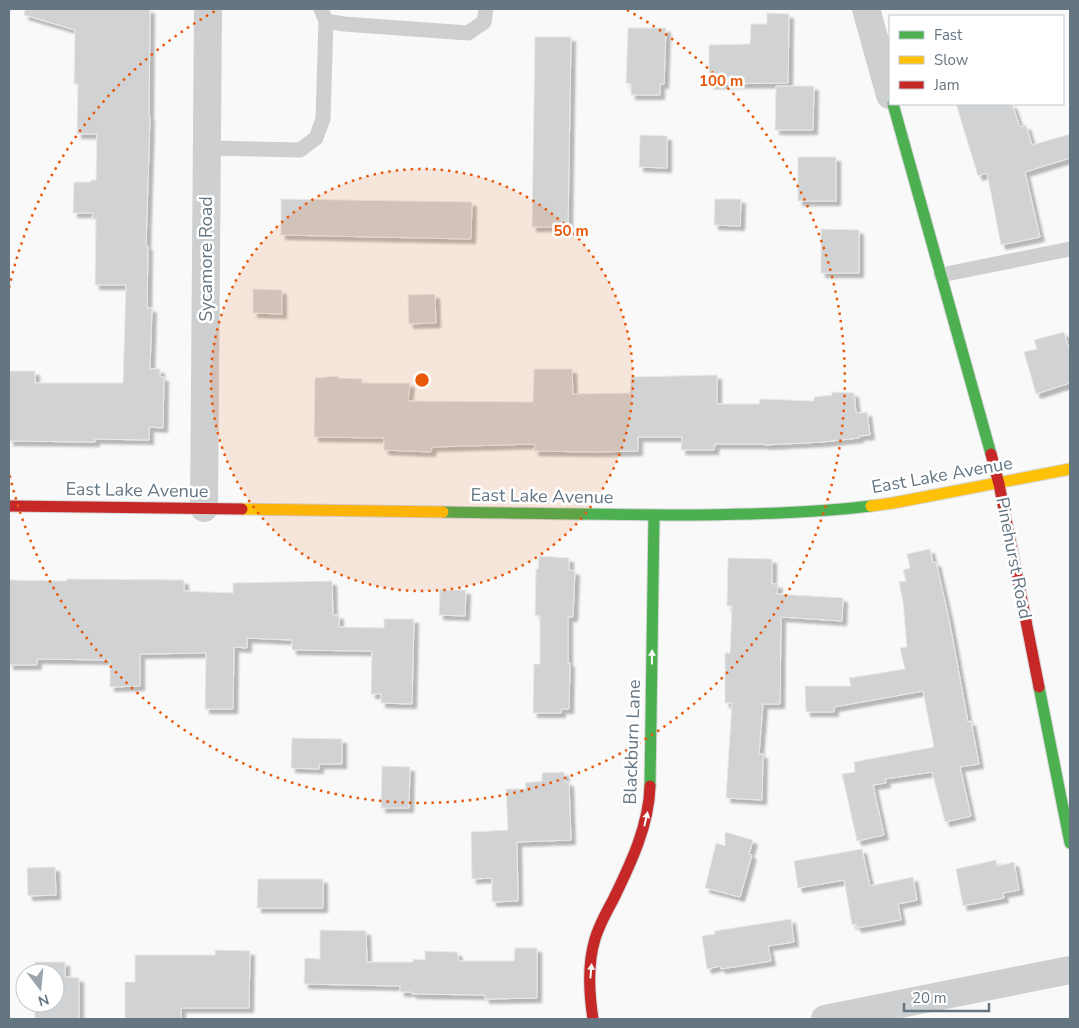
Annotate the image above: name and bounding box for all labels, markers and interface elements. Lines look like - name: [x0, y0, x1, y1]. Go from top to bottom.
- legend: [889, 15, 1064, 105]
- text: Fast: [934, 25, 963, 45]
- text: Slow: [934, 50, 969, 70]
- text: 100 m: [699, 71, 743, 91]
- text: Jam: [933, 75, 960, 95]
- street label: Sycamore Road: [194, 196, 218, 322]
- text: 50 m: [553, 221, 589, 241]
- centre of rings: [413, 371, 431, 389]
- street label: East Lake Avenue: [870, 451, 1014, 499]
- street label: East Lake Avenue: [65, 477, 209, 503]
- street label: East Lake Avenue: [470, 483, 614, 509]
- street label: Pinehurst Road: [990, 495, 1038, 621]
- one-way arrow: [648, 649, 656, 665]
- street label: Blackburn Lane: [618, 679, 646, 805]
- one-way arrow: [642, 811, 650, 826]
- one-way arrow: [587, 962, 595, 978]
- north arrow: [15, 963, 65, 1013]
- scale bar: [904, 980, 989, 1012]
- text: 20 m: [912, 988, 947, 1008]
- text: N: [36, 989, 51, 1011]

